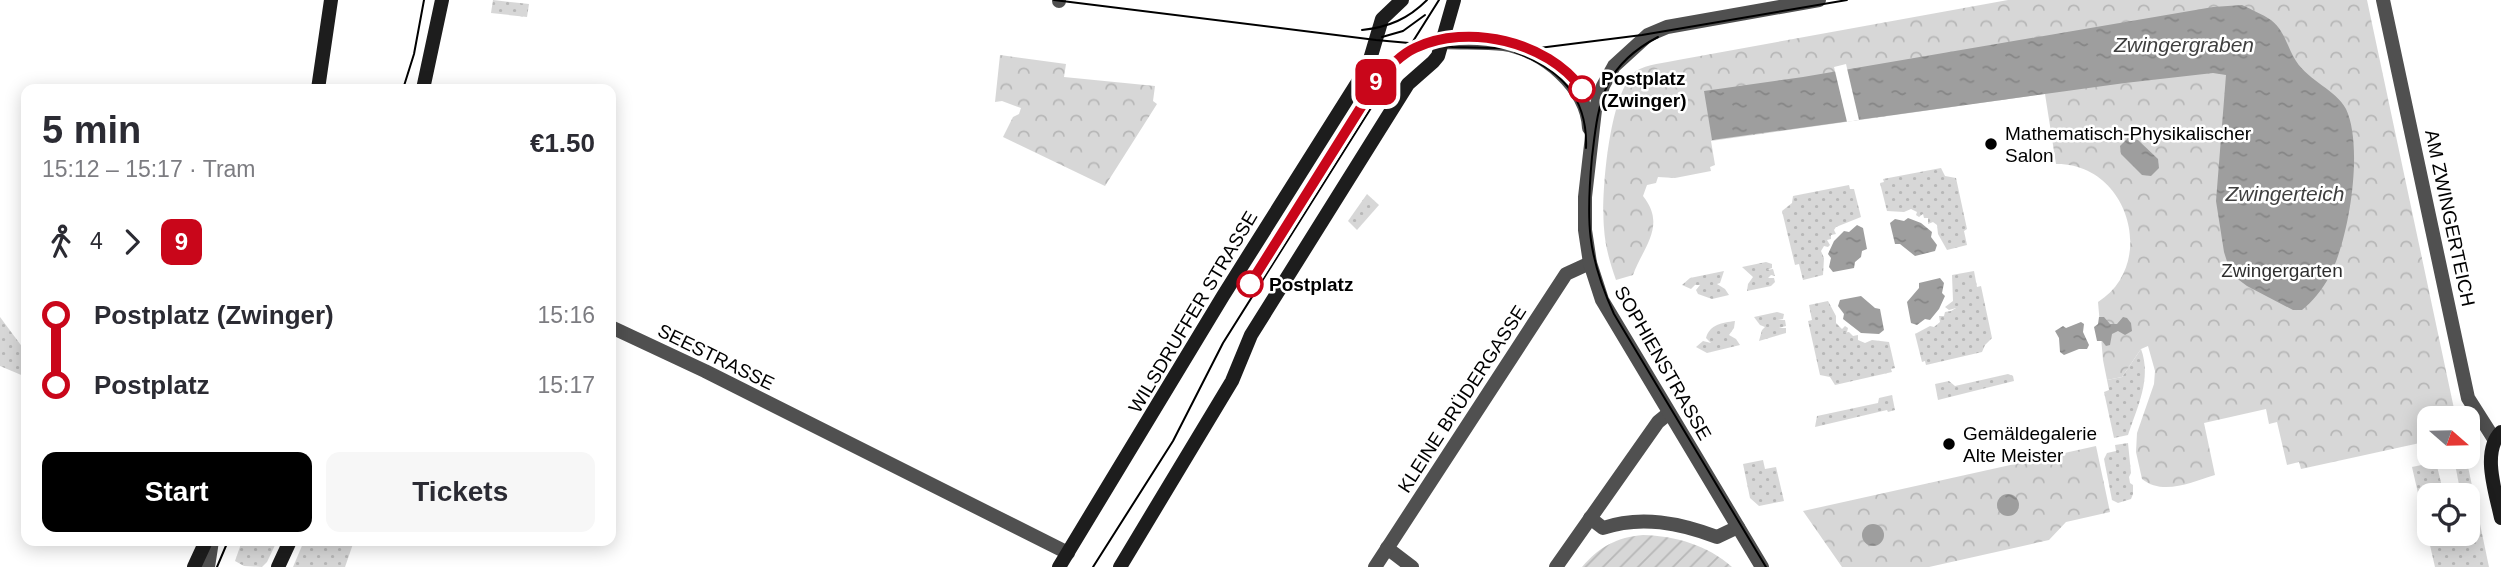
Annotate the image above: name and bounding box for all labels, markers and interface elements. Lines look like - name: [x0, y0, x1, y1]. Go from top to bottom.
- water label: Zwingergraben: [2113, 33, 2254, 56]
- line badge: 9: [1353, 59, 1399, 105]
- text: 9: [1369, 68, 1383, 95]
- place label: Postplatz (Zwinger): [1601, 68, 1687, 111]
- marker: Postplatz (Zwinger): [1569, 76, 1595, 102]
- text: 5 min: [42, 109, 141, 151]
- place label: Mathematisch-Physikalischer Salon: [2005, 123, 2252, 166]
- text: €1.50: [530, 128, 595, 158]
- street label: AM ZWINGERTEICH: [2421, 128, 2479, 308]
- marker: Mathematisch-Physikalischer Salon: [1983, 136, 1999, 152]
- text: 15:12 – 15:17 · Tram: [42, 156, 256, 182]
- water label: Zwingerteich: [2224, 182, 2345, 205]
- street label: WILSDRUFFER STRASSE: [1124, 208, 1262, 416]
- icon: walk: [42, 223, 80, 261]
- icon: forward: [113, 223, 151, 261]
- text: 4: [90, 228, 103, 254]
- text: 9: [175, 228, 188, 255]
- park label: Zwingergarten: [2221, 260, 2343, 281]
- marker: Postplatz: [1237, 271, 1263, 297]
- place label: Postplatz: [1269, 274, 1353, 295]
- street label: SOPHIENSTRASSE: [1610, 282, 1716, 444]
- text: Postplatz (Zwinger): [94, 300, 334, 330]
- text: 15:16: [537, 302, 595, 328]
- street label: KLEINE BRÜDERGASSE: [1394, 302, 1530, 496]
- street label: SEESTRASSE: [654, 320, 778, 394]
- text: Postplatz: [94, 370, 210, 400]
- text: 15:17: [537, 372, 595, 398]
- north arrow: [2417, 406, 2480, 469]
- map controls: [2417, 406, 2480, 546]
- place label: Gemäldegalerie Alte Meister: [1963, 423, 2097, 466]
- marker: Gemäldegalerie Alte Meister: [1941, 436, 1957, 452]
- button: Start: [42, 452, 312, 532]
- button: Tickets: [326, 452, 595, 532]
- button: locate: [2417, 483, 2480, 546]

